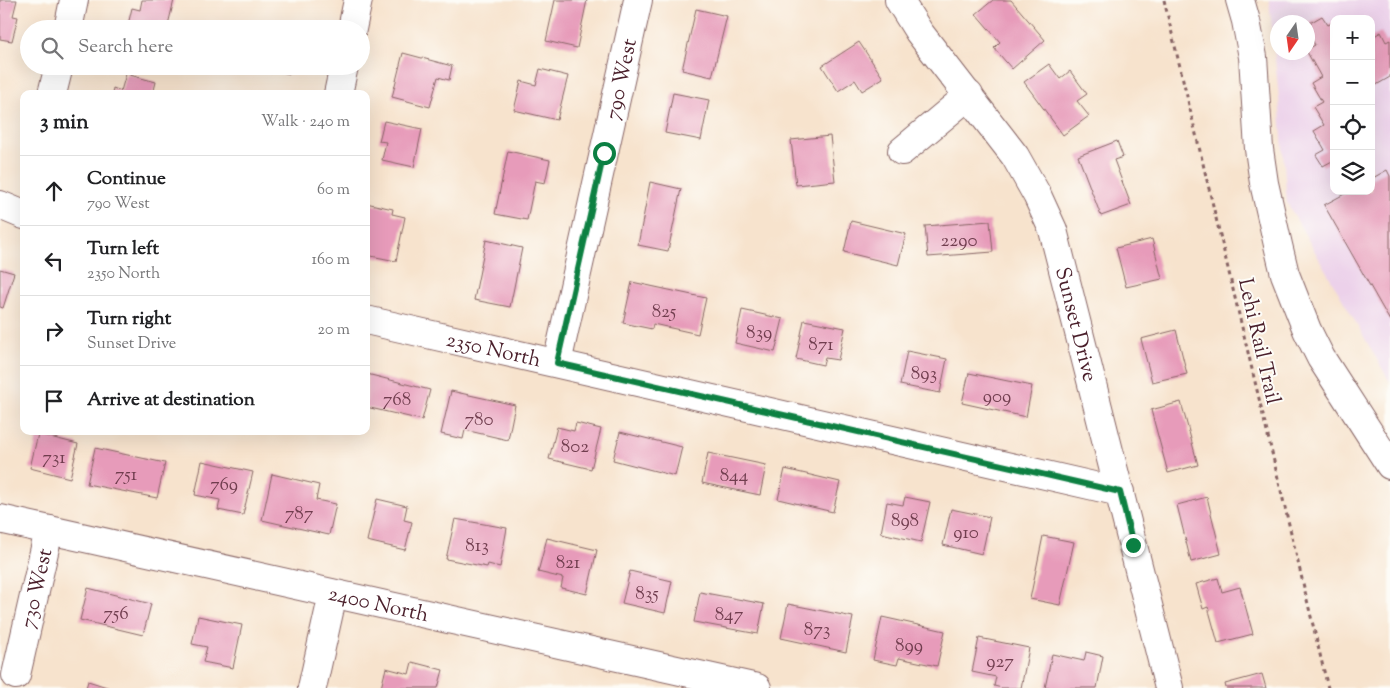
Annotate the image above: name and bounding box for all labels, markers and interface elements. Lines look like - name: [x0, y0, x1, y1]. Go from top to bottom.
- north arrow: [1270, 15, 1315, 60]
- map controls: [1330, 15, 1375, 195]
- button: +: [1330, 15, 1375, 60]
- search box: [20, 20, 370, 75]
- icon: search: [38, 34, 66, 62]
- text: Search here: [78, 34, 173, 61]
- street label: 790 West: [599, 36, 646, 123]
- button: −: [1330, 60, 1375, 105]
- button: locate: [1330, 105, 1375, 150]
- text: 3 min: [40, 108, 89, 138]
- text: Walk · 240 m: [261, 111, 350, 134]
- route start: [593, 142, 616, 165]
- button: layers: [1330, 150, 1375, 195]
- text: Continue: [87, 166, 166, 193]
- icon: ahead: [40, 177, 68, 205]
- text: 60 m: [317, 179, 350, 202]
- text: 790 West: [87, 193, 150, 216]
- house number: 2290: [940, 228, 978, 255]
- text: Turn left: [87, 236, 159, 263]
- icon: left: [40, 247, 68, 275]
- text: 160 m: [312, 249, 350, 272]
- text: 2350 North: [87, 263, 160, 286]
- street label: Sunset Drive: [1046, 264, 1104, 385]
- street label: Lehi Rail Trail: [1229, 275, 1287, 408]
- house number: 825: [652, 299, 677, 326]
- text: Turn right: [87, 306, 171, 333]
- icon: right: [40, 317, 68, 345]
- text: 20 m: [317, 319, 350, 342]
- house number: 839: [746, 320, 772, 347]
- street label: 2350 North: [443, 326, 544, 376]
- house number: 871: [808, 332, 834, 359]
- text: Sunset Drive: [87, 333, 176, 356]
- house number: 893: [911, 361, 937, 388]
- house number: 909: [983, 384, 1011, 411]
- icon: arrive: [40, 387, 68, 415]
- text: Arrive at destination: [87, 387, 255, 414]
- house number: 768: [383, 387, 411, 414]
- house number: 780: [464, 407, 494, 434]
- house number: 802: [561, 434, 589, 461]
- house number: 731: [42, 445, 66, 472]
- house number: 751: [115, 462, 138, 489]
- house number: 844: [720, 463, 749, 490]
- house number: 769: [210, 472, 238, 499]
- house number: 787: [285, 501, 314, 528]
- house number: 898: [891, 508, 919, 535]
- house number: 910: [953, 520, 979, 547]
- house number: 813: [465, 533, 489, 560]
- route end: [1122, 534, 1145, 557]
- street label: 730 West: [14, 546, 61, 631]
- house number: 821: [556, 550, 581, 577]
- street label: 2400 North: [325, 580, 431, 631]
- house number: 835: [635, 581, 659, 608]
- house number: 756: [103, 601, 129, 628]
- house number: 847: [715, 602, 744, 629]
- house number: 873: [804, 617, 830, 644]
- house number: 899: [895, 633, 923, 660]
- house number: 927: [986, 649, 1014, 676]

